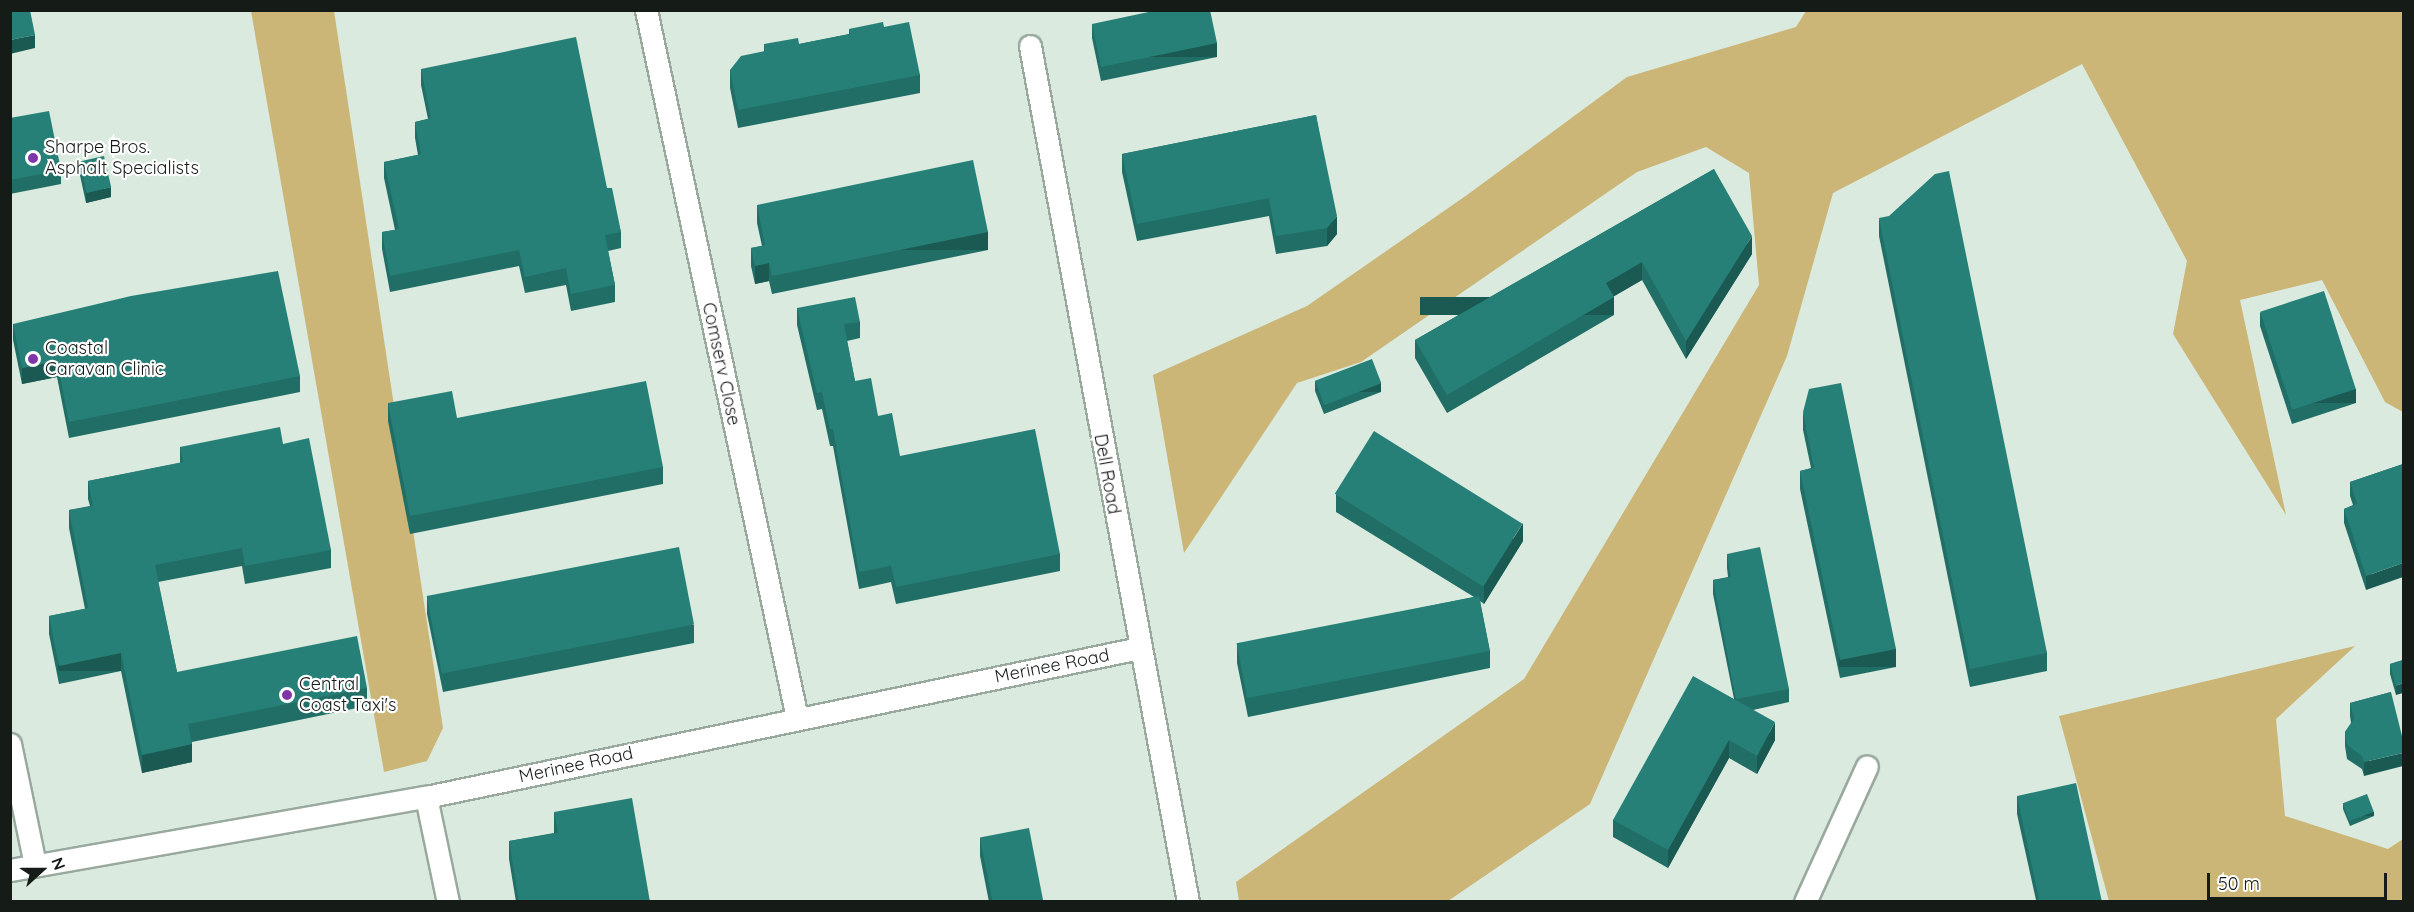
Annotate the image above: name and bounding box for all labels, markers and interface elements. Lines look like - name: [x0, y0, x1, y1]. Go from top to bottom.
- place label: Sharpe Bros. Asphalt Specialists: [45, 137, 199, 180]
- marker: Sharpe Bros. Asphalt Specialists: [26, 151, 40, 165]
- street label: Comserv Close: [697, 301, 745, 427]
- place label: Coastal Caravan Clinic: [45, 338, 164, 380]
- marker: Coastal Caravan Clinic: [26, 352, 40, 366]
- street label: Dell Road: [1089, 432, 1125, 516]
- street label: Merinee Road: [993, 644, 1111, 688]
- place label: Central Coast Taxi's: [299, 674, 396, 716]
- marker: Central Coast Taxi's: [280, 688, 294, 702]
- street label: Merinee Road: [517, 742, 635, 788]
- north arrow: [12, 840, 72, 900]
- text: N: [47, 854, 70, 873]
- scale bar: [2210, 861, 2390, 899]
- text: 50 m: [2218, 872, 2260, 895]

